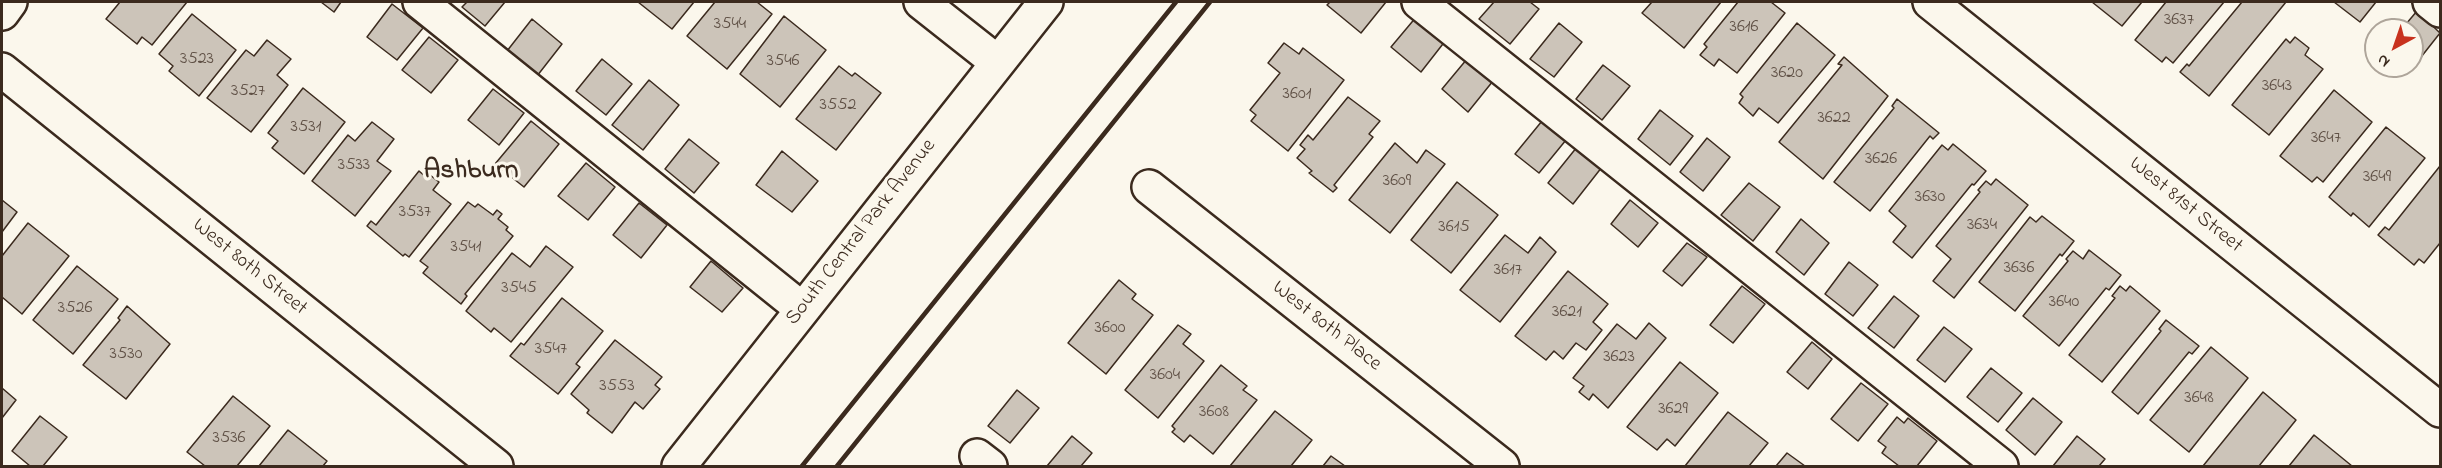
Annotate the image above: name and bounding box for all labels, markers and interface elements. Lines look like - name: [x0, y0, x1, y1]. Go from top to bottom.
- house number: 3637: [2164, 10, 2194, 32]
- house number: 3544: [714, 14, 746, 36]
- house number: 3616: [1730, 17, 1758, 39]
- north arrow: [2364, 18, 2424, 78]
- text: N: [2372, 48, 2396, 73]
- house number: 3523: [180, 49, 214, 71]
- house number: 3546: [766, 51, 800, 73]
- house number: 3620: [1771, 63, 1803, 85]
- house number: 3643: [2262, 76, 2292, 98]
- house number: 3527: [231, 81, 265, 103]
- house number: 3601: [1283, 84, 1311, 106]
- house number: 3552: [820, 95, 856, 117]
- house number: 3622: [1817, 108, 1851, 130]
- house number: 3531: [291, 117, 321, 139]
- house number: 3647: [2311, 128, 2341, 150]
- street label: South Central Park Avenue: [781, 135, 943, 331]
- house number: 3626: [1865, 149, 1897, 171]
- street label: West 81st Street: [2123, 152, 2247, 260]
- house number: 3533: [338, 155, 370, 177]
- district label: Ashburn: [424, 157, 518, 189]
- house number: 3649: [2363, 167, 2391, 189]
- house number: 3609: [1383, 171, 1411, 193]
- house number: 3630: [1915, 187, 1945, 209]
- house number: 3537: [399, 202, 431, 224]
- street label: West 80th Street: [186, 214, 312, 322]
- house number: 3634: [1967, 215, 1997, 237]
- house number: 3615: [1438, 217, 1470, 239]
- house number: 3541: [451, 237, 481, 259]
- house number: 3636: [2004, 258, 2034, 280]
- house number: 3617: [1494, 260, 1522, 282]
- street label: West 80th Place: [1266, 276, 1386, 378]
- house number: 3545: [501, 278, 537, 300]
- house number: 3640: [2049, 292, 2079, 314]
- house number: 3526: [58, 298, 92, 320]
- house number: 3621: [1552, 302, 1582, 324]
- house number: 3600: [1095, 318, 1125, 340]
- house number: 3547: [535, 339, 567, 361]
- house number: 3530: [110, 344, 142, 366]
- house number: 3623: [1603, 347, 1635, 369]
- house number: 3604: [1150, 365, 1180, 387]
- house number: 3553: [599, 376, 635, 398]
- house number: 3648: [2184, 388, 2214, 410]
- house number: 3629: [1658, 399, 1688, 421]
- house number: 3608: [1199, 402, 1229, 424]
- house number: 3536: [212, 428, 246, 450]

